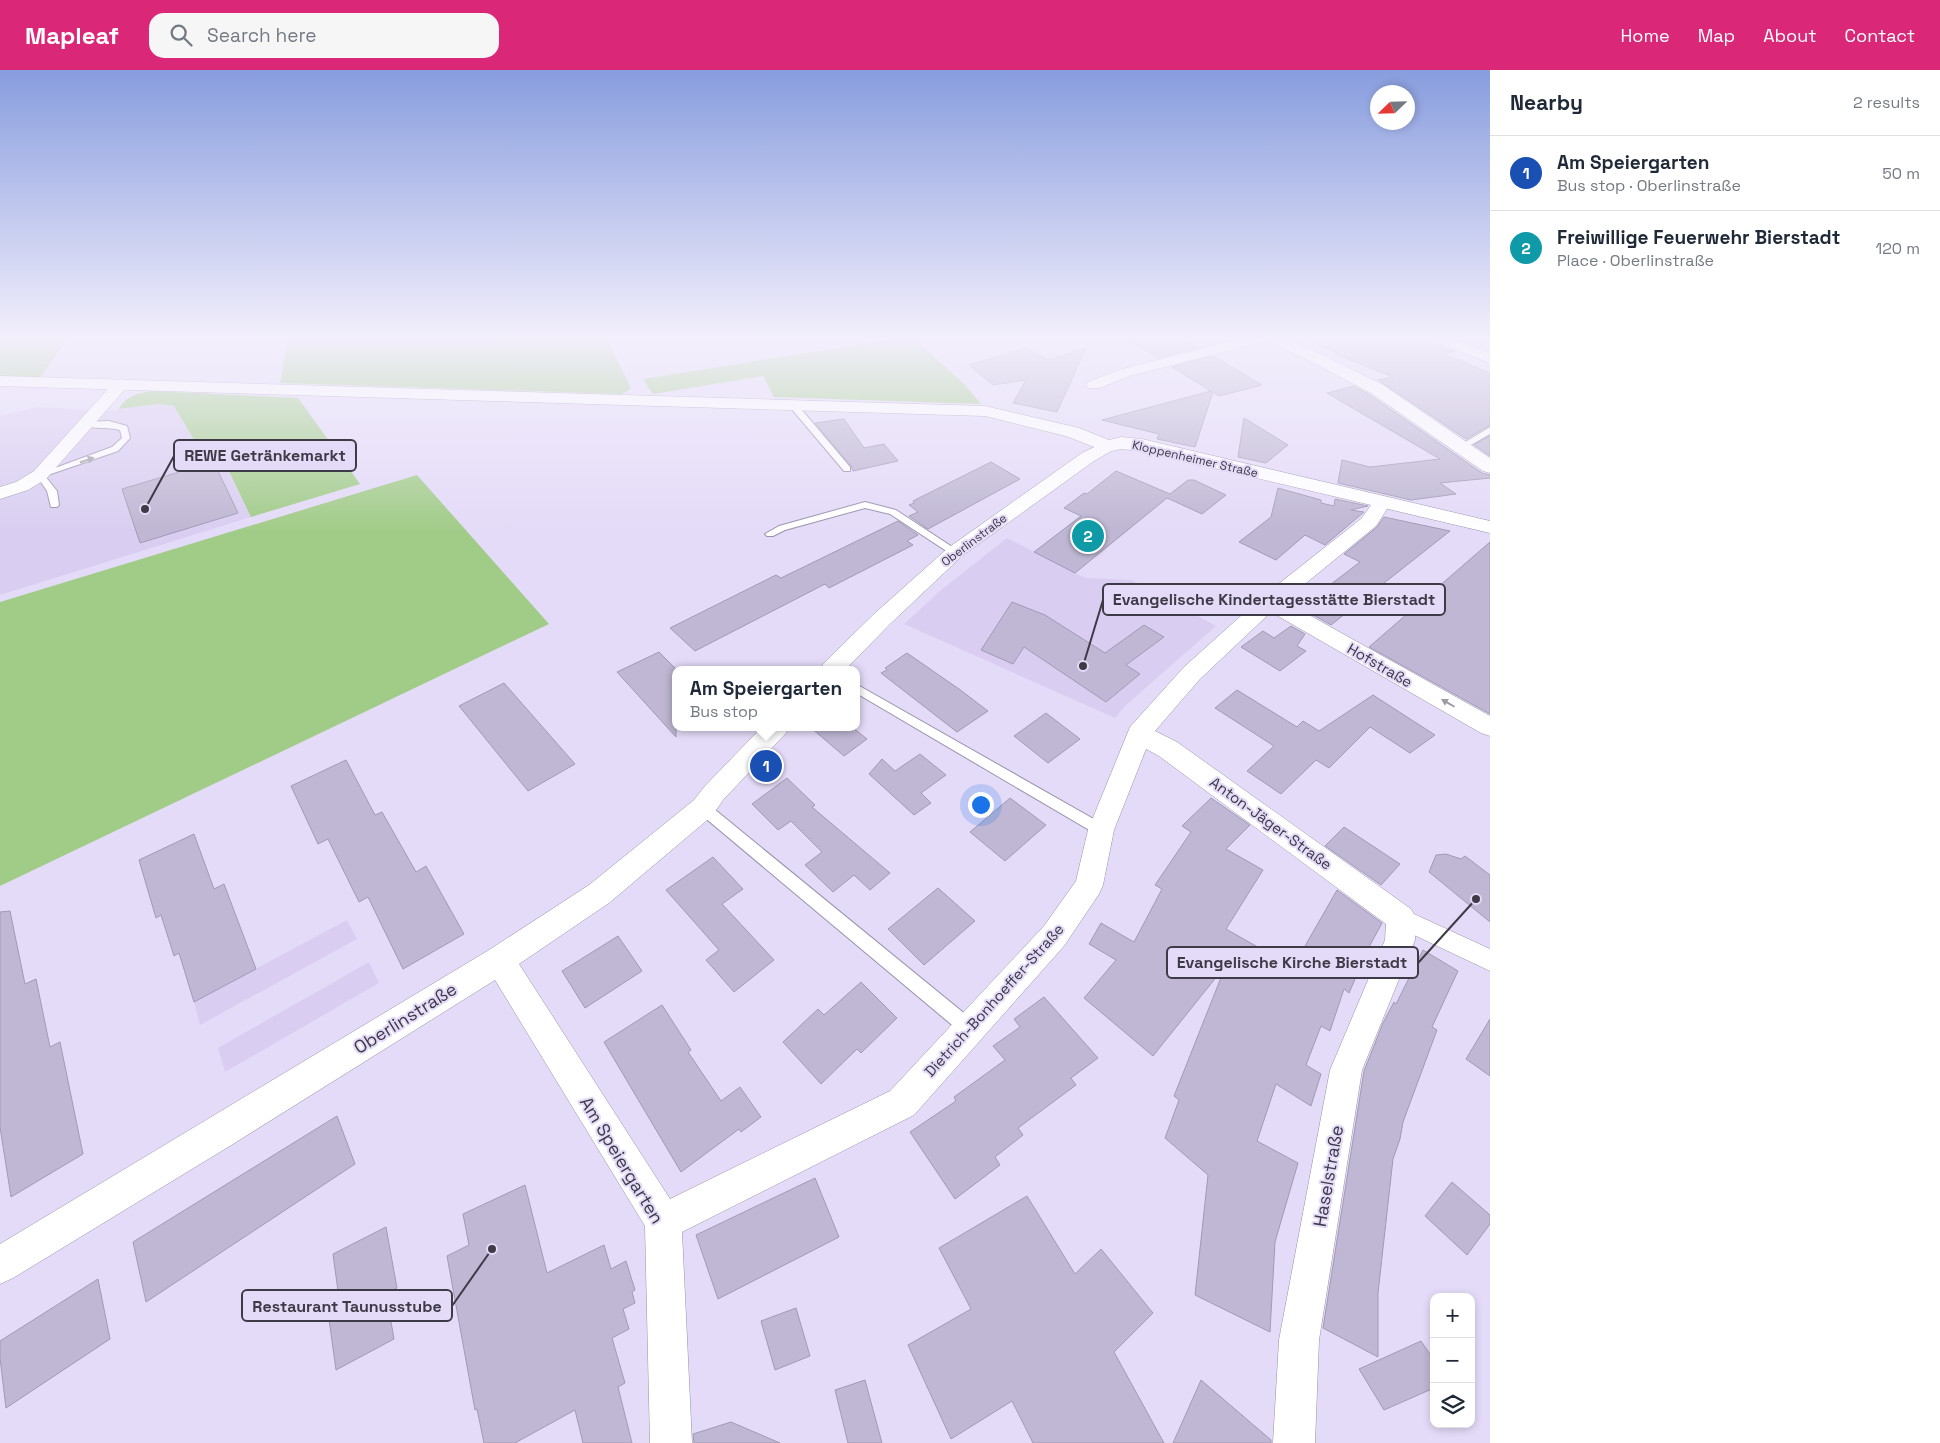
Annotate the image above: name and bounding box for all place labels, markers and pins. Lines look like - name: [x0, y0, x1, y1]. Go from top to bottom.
- callout: REWE Getränkemarkt: [174, 440, 356, 471]
- pin: 2: [1072, 517, 1104, 555]
- callout: Evangelische Kindertagesstätte Bierstadt: [1103, 584, 1445, 615]
- pin: 1: [750, 747, 782, 785]
- callout: Evangelische Kirche Bierstadt: [1167, 947, 1418, 978]
- callout: Restaurant Taunusstube: [242, 1290, 452, 1321]

